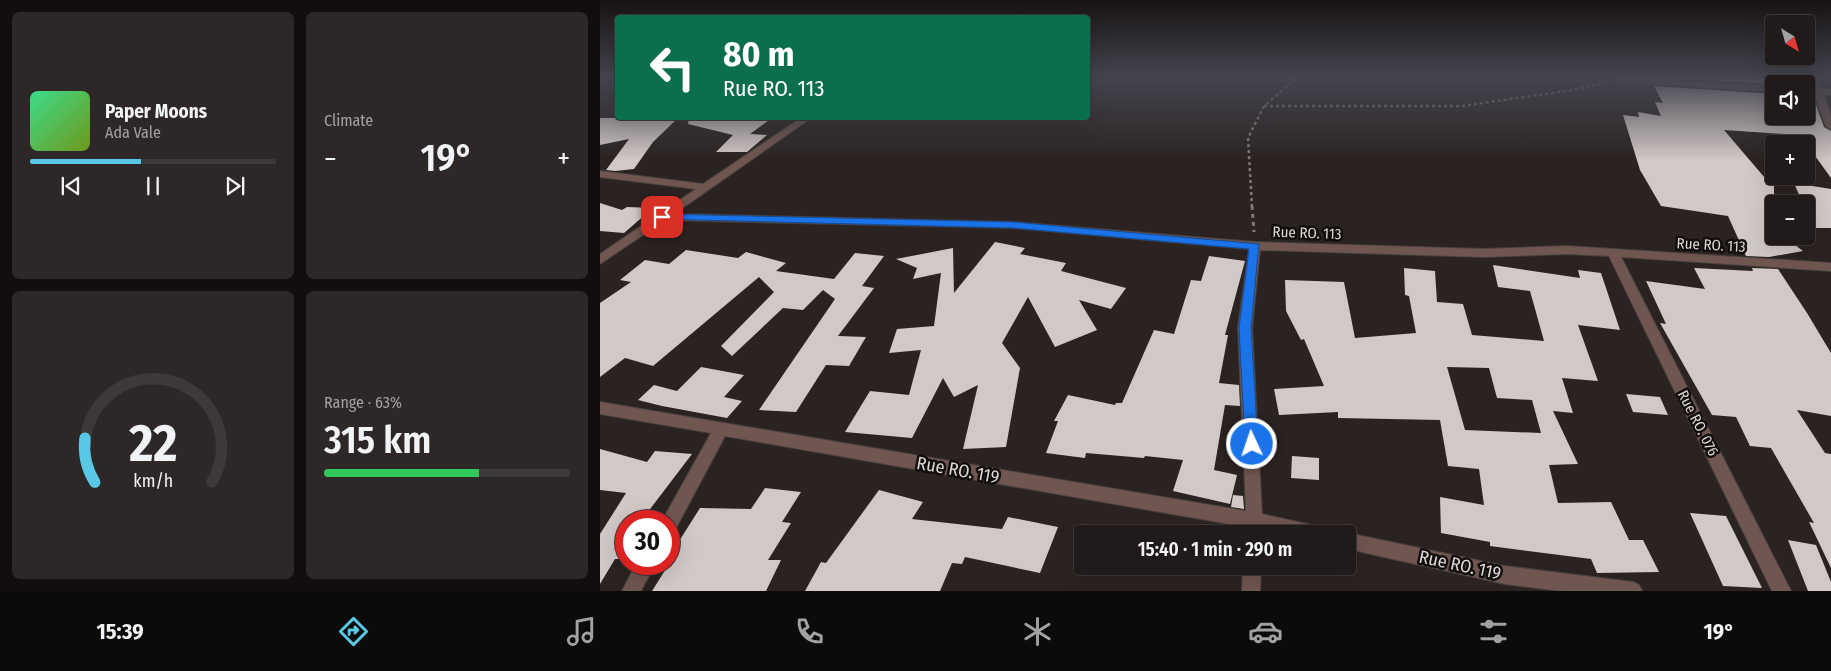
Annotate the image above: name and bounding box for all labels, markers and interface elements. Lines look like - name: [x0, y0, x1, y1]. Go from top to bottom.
- north arrow: [1765, 15, 1815, 65]
- map controls: [1765, 15, 1815, 245]
- text: 80 m: [723, 33, 795, 75]
- icon: left: [640, 35, 705, 100]
- text: Rue RO. 113: [723, 75, 824, 102]
- button: sound: [1765, 75, 1815, 125]
- text: Paper Moons: [105, 100, 207, 123]
- text: Climate: [324, 111, 373, 130]
- text: Ada Vale: [105, 123, 161, 142]
- text: 19°: [420, 135, 473, 181]
- button: +: [1765, 135, 1815, 185]
- text: −: [324, 142, 337, 175]
- text: +: [557, 142, 570, 175]
- icon: previous: [57, 172, 85, 200]
- icon: pause: [139, 172, 167, 200]
- icon: next: [221, 172, 249, 200]
- button: −: [1765, 195, 1815, 245]
- pin: [641, 196, 683, 238]
- icon: arrive: [648, 203, 676, 231]
- street label: Rue RO. 113: [1272, 223, 1342, 243]
- street label: Rue RO. 113: [1676, 234, 1746, 256]
- street label: Rue RO. 076: [1674, 387, 1722, 459]
- text: Range · 63%: [324, 393, 402, 412]
- text: 22: [128, 412, 177, 475]
- text: 315 km: [324, 417, 431, 463]
- position arrow: [1225, 417, 1277, 469]
- street label: Rue RO. 119: [915, 452, 1001, 488]
- text: km/h: [133, 470, 173, 492]
- speed limit sign: 30: [615, 510, 680, 575]
- text: 15:40 · 1 min · 290 m: [1138, 538, 1292, 561]
- street label: Rue RO. 119: [1417, 546, 1503, 584]
- icon: directions: [336, 614, 371, 649]
- icon: music: [564, 614, 599, 649]
- icon: phone: [792, 614, 827, 649]
- icon: climate: [1020, 614, 1055, 649]
- icon: car: [1248, 614, 1283, 649]
- icon: filters: [1476, 614, 1511, 649]
- text: 15:39: [96, 618, 144, 645]
- text: 19°: [1704, 618, 1735, 645]

